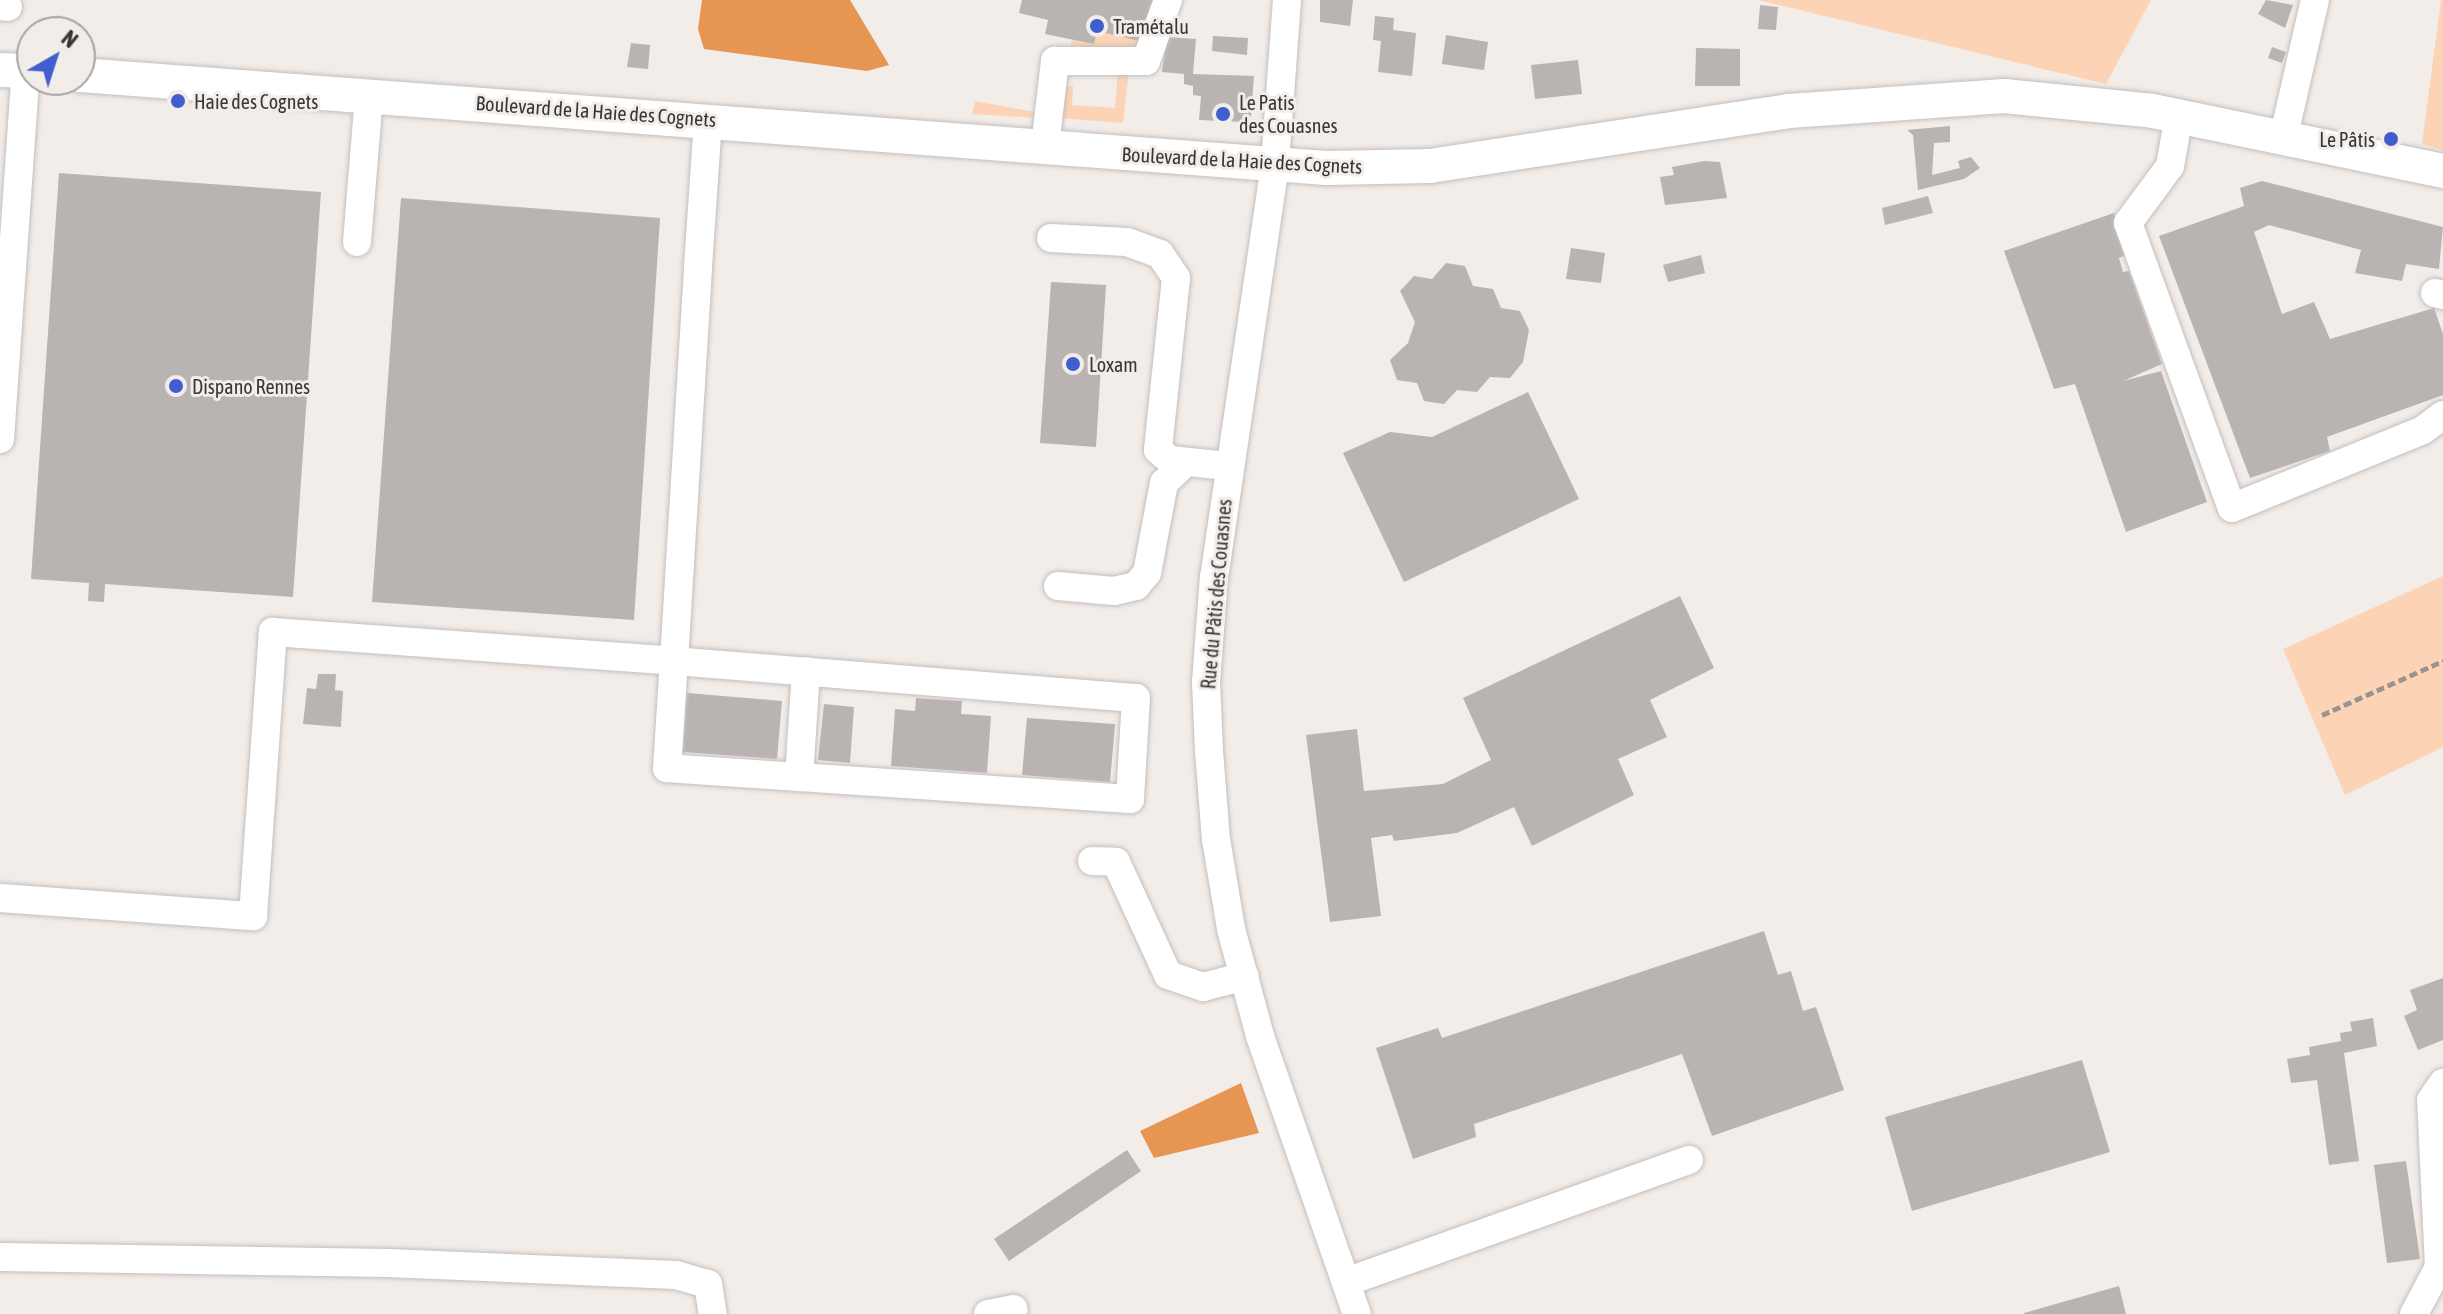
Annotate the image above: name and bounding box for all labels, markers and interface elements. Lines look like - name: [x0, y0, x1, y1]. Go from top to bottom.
- place label: Tramétalu: [1113, 14, 1189, 38]
- north arrow: [16, 16, 96, 96]
- marker: Tramétalu: [1088, 17, 1106, 35]
- text: N: [57, 25, 83, 53]
- place label: Haie des Cognets: [194, 89, 318, 113]
- place label: Le Patis des Couasnes: [1239, 90, 1338, 137]
- street label: Boulevard de la Haie des Cognets: [475, 91, 717, 131]
- marker: Haie des Cognets: [169, 92, 187, 110]
- marker: Le Patis des Couasnes: [1214, 105, 1232, 123]
- place label: Le Pâtis: [2319, 127, 2375, 151]
- marker: Le Pâtis: [2382, 130, 2400, 148]
- street label: Boulevard de la Haie des Cognets: [1121, 142, 1363, 178]
- place label: Loxam: [1089, 352, 1138, 376]
- marker: Loxam: [1064, 355, 1082, 373]
- place label: Dispano Rennes: [192, 374, 310, 398]
- marker: Dispano Rennes: [167, 377, 185, 395]
- street label: Rue du Pâtis des Couasnes: [1196, 498, 1236, 690]

